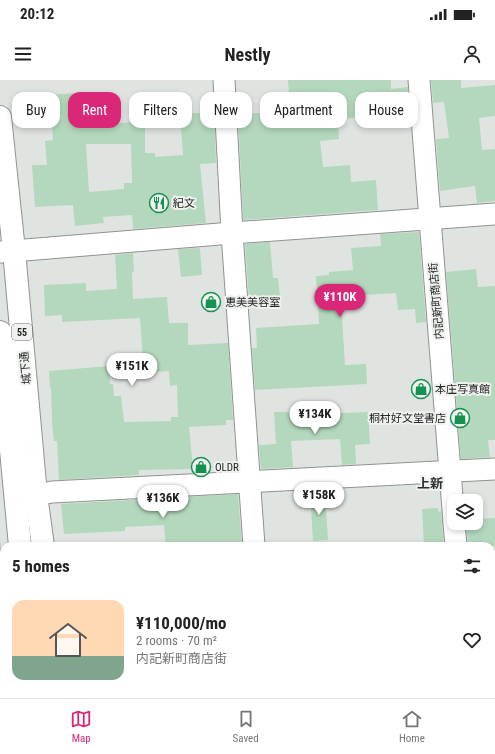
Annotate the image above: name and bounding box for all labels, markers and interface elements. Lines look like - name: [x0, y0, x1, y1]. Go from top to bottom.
- text: 20:12: [20, 5, 54, 23]
- icon: menu: [12, 43, 34, 65]
- icon: person: [461, 43, 483, 65]
- text: Nestly: [225, 44, 270, 65]
- chip: Buy: [12, 92, 60, 128]
- chip: Rent: [68, 92, 121, 128]
- chip: Filters: [129, 92, 192, 128]
- chip: New: [200, 92, 252, 128]
- chip: Apartment: [260, 92, 347, 128]
- chip: House: [355, 92, 418, 128]
- restaurant icon: 紀文: [148, 192, 170, 214]
- place label: 紀文: [173, 197, 195, 210]
- street label: 内記新町商店街: [427, 262, 446, 340]
- pin: ¥110K: [312, 284, 368, 318]
- text: ¥110K: [323, 289, 357, 304]
- shop icon: 恵美美容室: [200, 291, 222, 313]
- place label: 恵美美容室: [225, 296, 280, 309]
- road number: 55: [12, 324, 32, 340]
- street label: 城下通: [18, 351, 33, 385]
- pin: ¥151K: [104, 353, 160, 387]
- text: ¥151K: [115, 358, 149, 373]
- shop icon: 本庄写真館: [410, 378, 432, 400]
- place label: 本庄写真館: [435, 383, 490, 396]
- pin: ¥134K: [287, 401, 343, 435]
- text: ¥134K: [298, 406, 332, 421]
- shop icon: 桐村好文堂書店: [449, 407, 471, 429]
- place label: 桐村好文堂書店: [369, 412, 446, 425]
- shop icon: OLDR: [190, 456, 212, 478]
- place label: OLDR: [215, 461, 239, 474]
- district label: 上新: [417, 476, 443, 491]
- pin: ¥158K: [291, 482, 347, 516]
- pin: ¥136K: [135, 485, 191, 519]
- text: ¥158K: [302, 487, 336, 502]
- text: ¥136K: [146, 490, 180, 505]
- map controls: [447, 494, 483, 530]
- button: layers: [447, 494, 483, 530]
- icon: filters: [461, 555, 483, 577]
- text: 5 homes: [12, 556, 70, 576]
- text: ¥110,000/mo: [136, 613, 227, 633]
- icon: home: [44, 616, 92, 664]
- icon: heart: [461, 629, 483, 651]
- text: 2 rooms · 70 m²: [136, 633, 217, 648]
- text: 内記新町商店街: [136, 651, 227, 666]
- tab: Map: [70, 708, 92, 745]
- tab: Saved: [233, 708, 259, 745]
- tab: Home: [399, 708, 425, 745]

